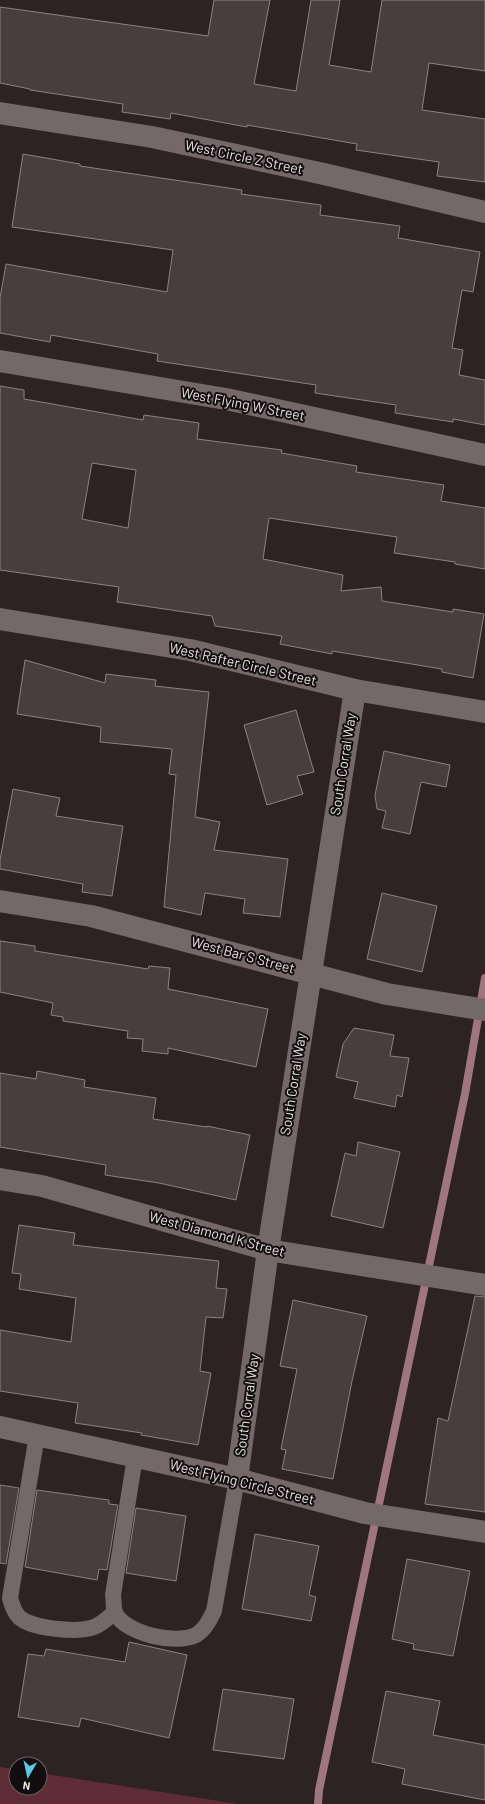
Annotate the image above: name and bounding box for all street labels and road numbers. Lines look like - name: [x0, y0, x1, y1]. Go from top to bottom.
- street label: West Circle Z Street: [184, 136, 305, 177]
- street label: West Flying W Street: [180, 383, 307, 424]
- street label: West Rafter Circle Street: [168, 638, 318, 689]
- street label: South Corral Way: [326, 711, 359, 816]
- street label: West Bar S Street: [189, 933, 297, 977]
- street label: South Corral Way: [276, 1031, 309, 1136]
- street label: West Diamond K Street: [148, 1207, 287, 1260]
- street label: South Corral Way: [231, 1352, 262, 1457]
- street label: West Flying Circle Street: [168, 1455, 316, 1508]

